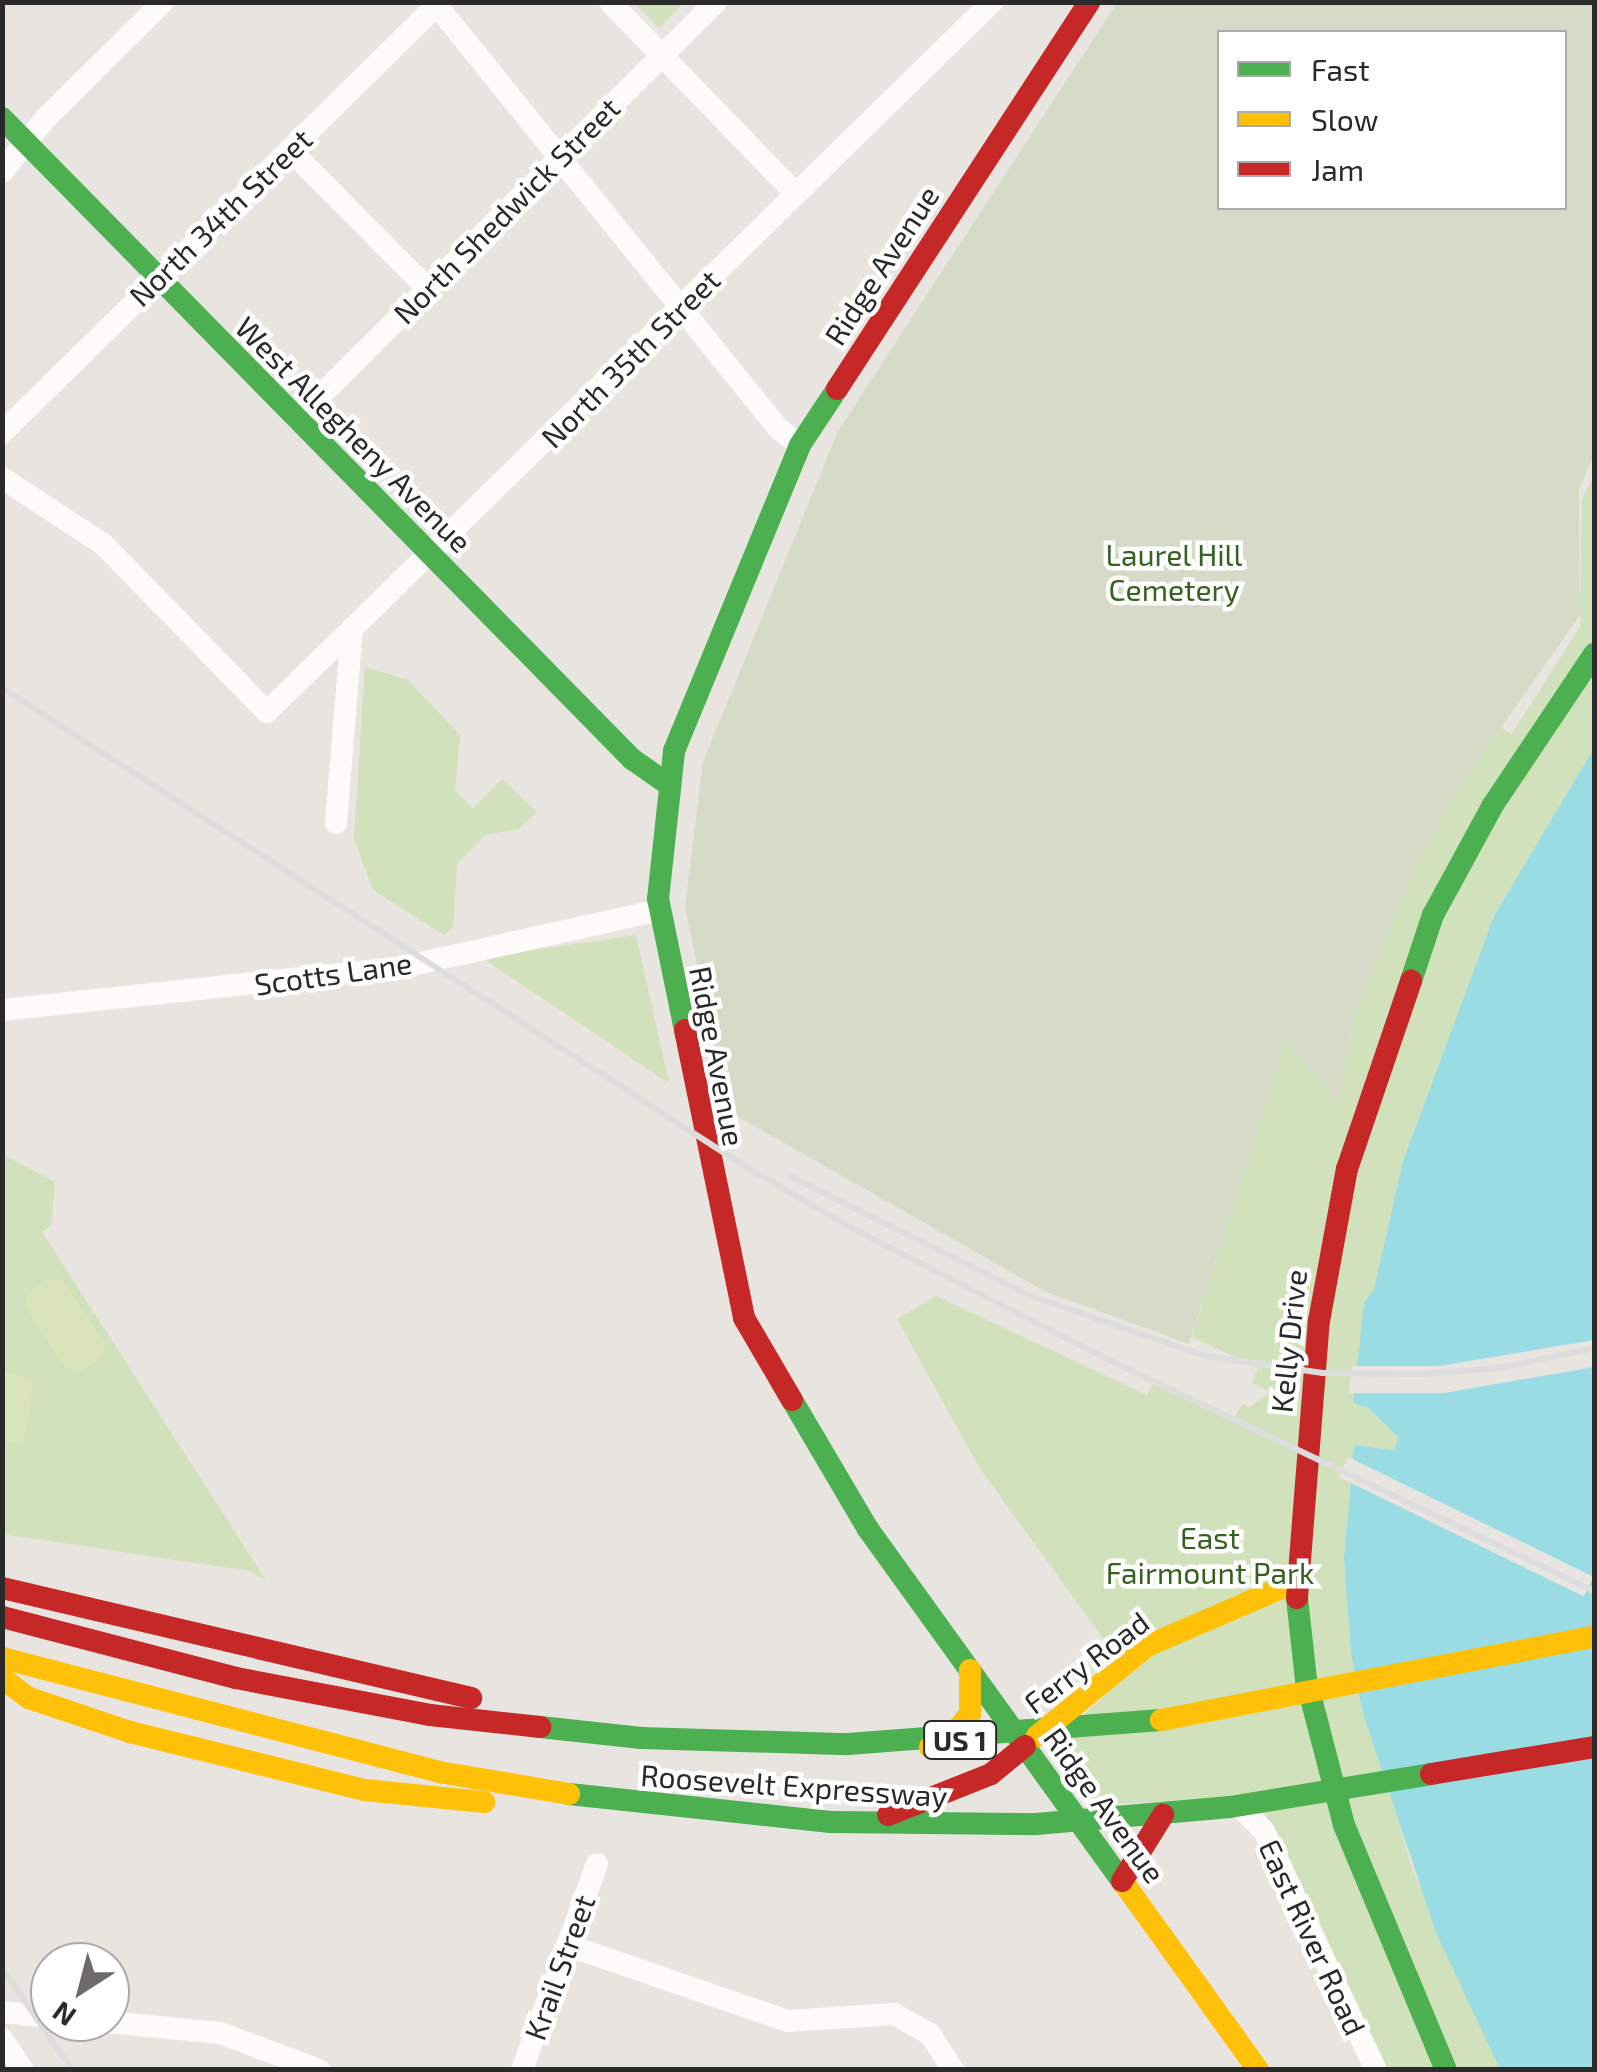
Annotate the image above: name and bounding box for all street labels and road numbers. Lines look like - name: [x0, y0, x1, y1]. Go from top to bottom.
- street label: North Shedwick Street: [385, 89, 627, 331]
- street label: North 34th Street: [121, 121, 319, 313]
- street label: Ridge Avenue: [816, 178, 946, 352]
- street label: North 35th Street: [533, 261, 727, 455]
- street label: West Allegheny Avenue: [228, 308, 480, 560]
- street label: Scotts Lane: [252, 944, 414, 1002]
- street label: Ridge Avenue: [683, 963, 753, 1149]
- street label: Kelly Drive: [1263, 1267, 1313, 1415]
- street label: Ferry Road: [1016, 1603, 1156, 1721]
- road number: US 1: [922, 1717, 998, 1763]
- street label: Ridge Avenue: [1037, 1720, 1173, 1890]
- street label: Roosevelt Expressway: [639, 1756, 949, 1814]
- street label: East River Road: [1252, 1833, 1374, 2041]
- street label: Krail Street: [516, 1889, 602, 2045]

